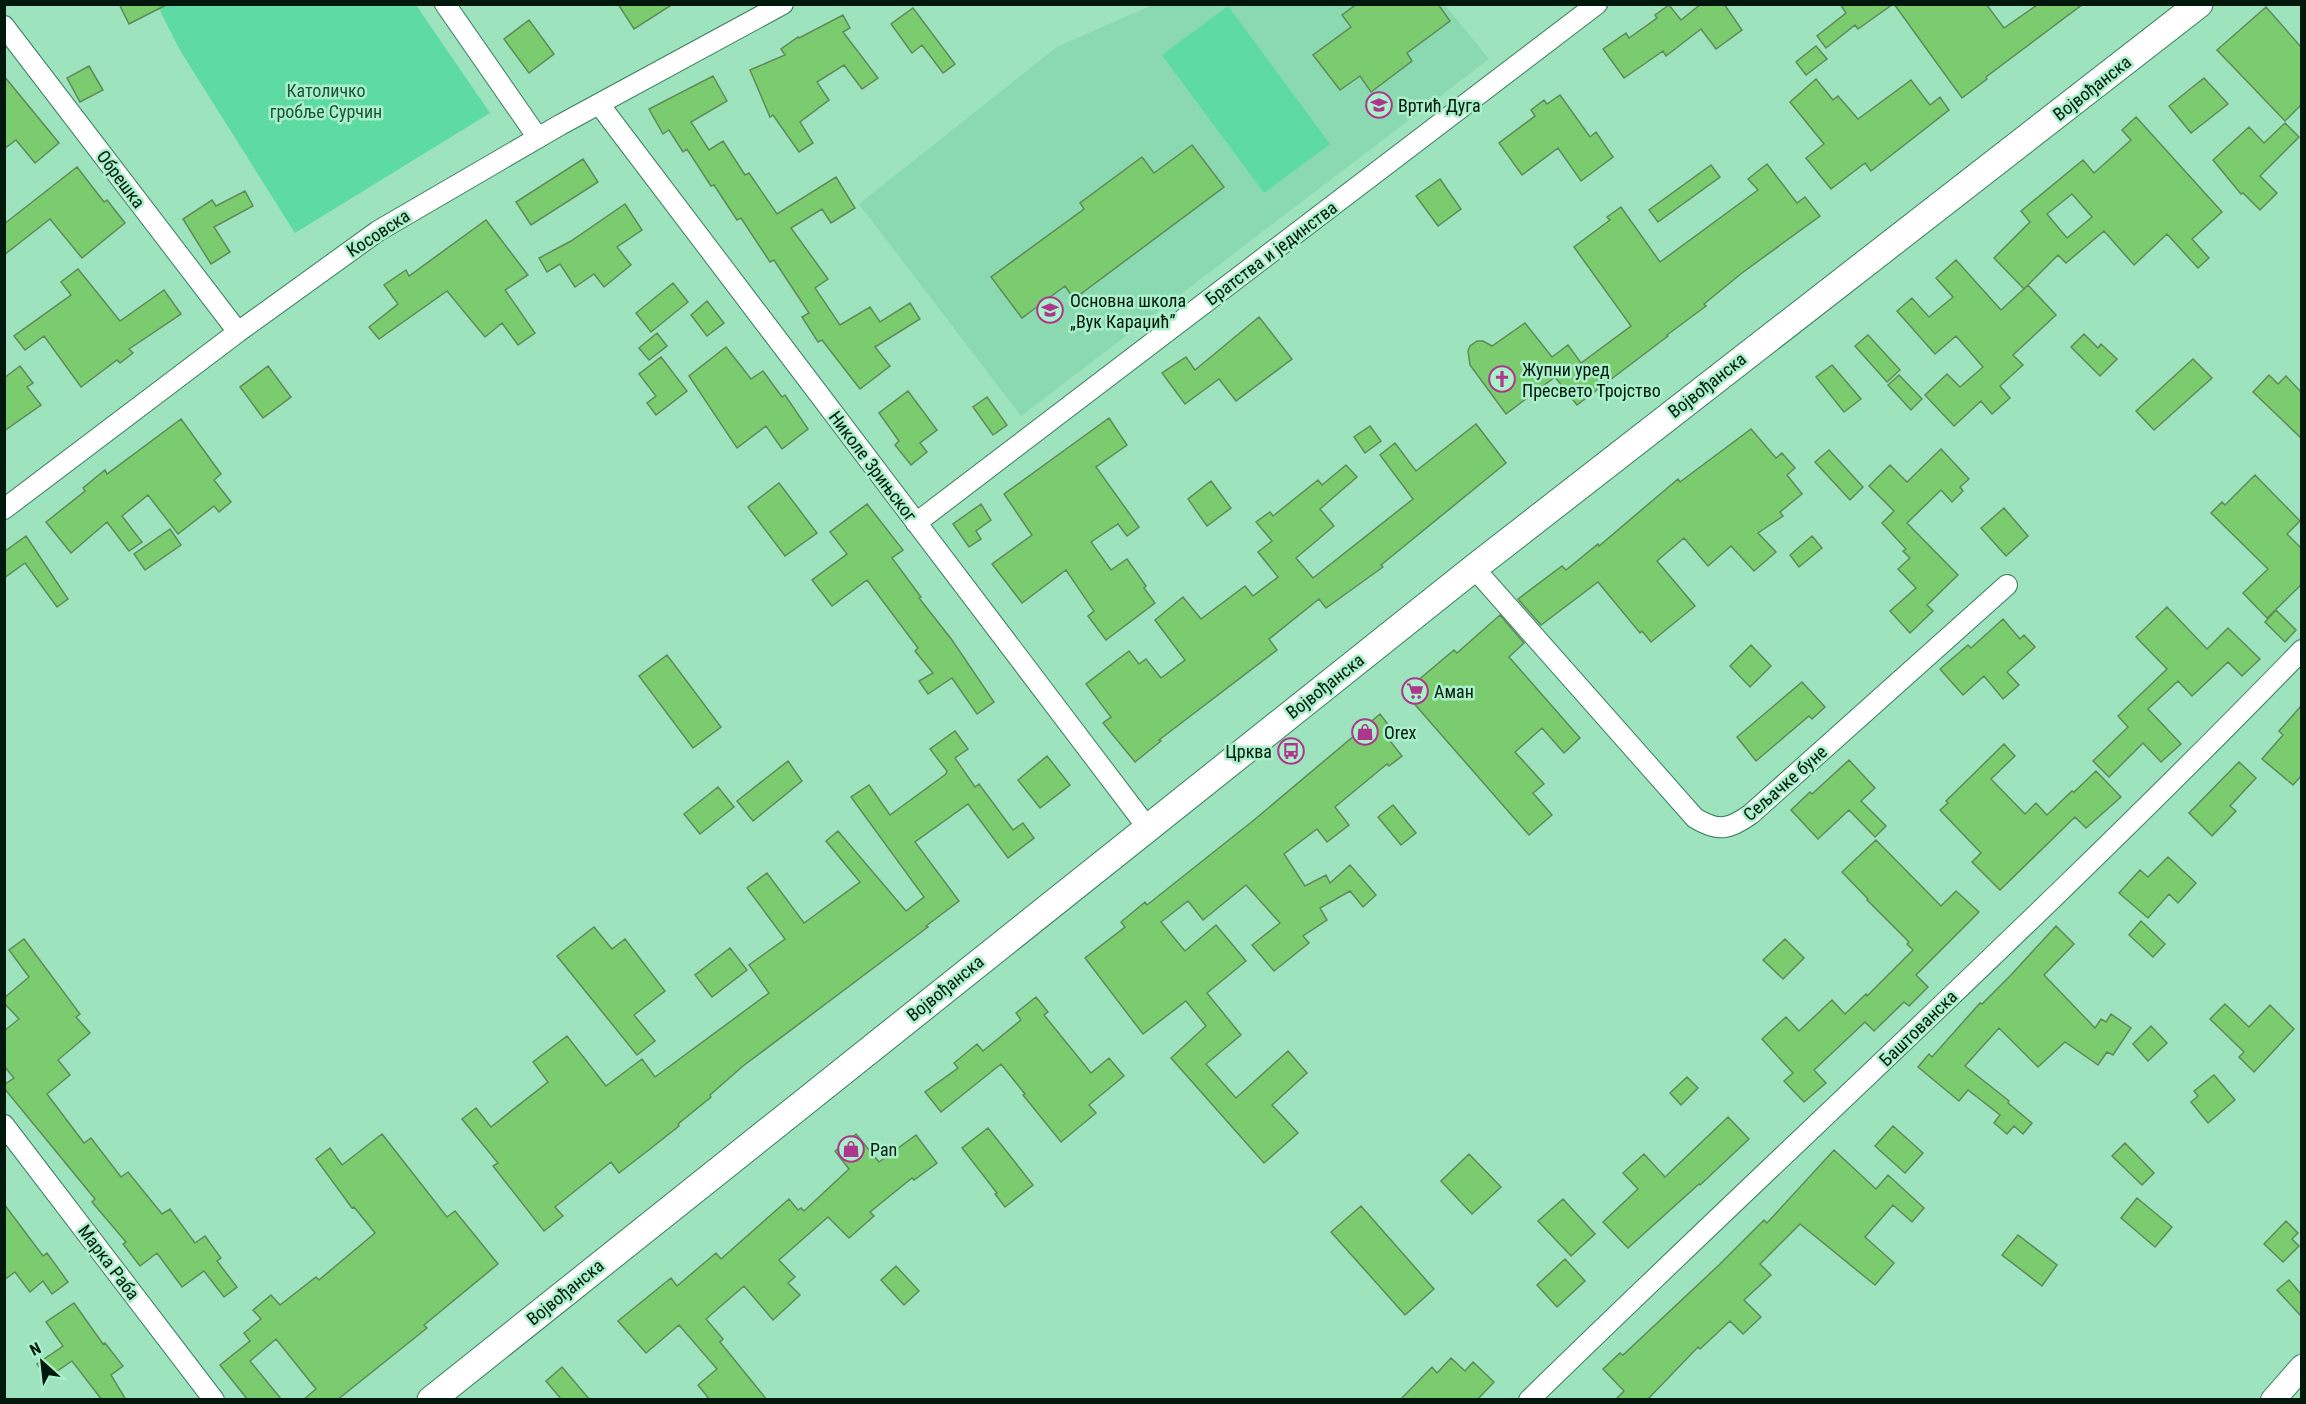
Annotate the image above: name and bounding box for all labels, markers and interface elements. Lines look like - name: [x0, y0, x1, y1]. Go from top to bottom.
- street label: Војвођанска: [2049, 51, 2135, 125]
- park label: Католичко гробље Сурчин: [270, 80, 382, 122]
- school or university icon: Вртић Дуга: [1364, 90, 1394, 120]
- place label: Вртић Дуга: [1398, 95, 1481, 116]
- street label: Обрешка: [93, 146, 149, 212]
- street label: Братства и јединства: [1201, 197, 1341, 309]
- street label: Косовска: [343, 205, 413, 261]
- place label: Основна школа „Вук Караџић”: [1070, 290, 1186, 332]
- school or university icon: Основна школа „Вук Караџић”: [1035, 295, 1065, 325]
- street label: Војвођанска: [1664, 348, 1750, 422]
- place label: Жупни уред Пресвето Тројство: [1522, 359, 1661, 401]
- church icon: Жупни уред Пресвето Тројство: [1487, 364, 1517, 394]
- street label: Николе Зрињског: [825, 407, 921, 526]
- street label: Војвођанска: [1282, 649, 1368, 723]
- supermarket icon: Аман: [1400, 676, 1430, 706]
- place label: Аман: [1434, 681, 1474, 702]
- shop icon: Orex: [1350, 717, 1380, 747]
- place label: Orex: [1384, 722, 1417, 743]
- bus stop icon: Црква: [1276, 736, 1306, 766]
- place label: Црква: [1225, 741, 1272, 762]
- street label: Сељачке буне: [1739, 741, 1831, 825]
- street label: Војвођанска: [902, 951, 988, 1025]
- street label: Баштованска: [1875, 986, 1961, 1070]
- shop icon: Pan: [836, 1134, 866, 1164]
- place label: Pan: [870, 1139, 897, 1160]
- street label: Марка Раба: [74, 1220, 144, 1304]
- street label: Војвођанска: [522, 1255, 608, 1329]
- north arrow: [12, 1332, 72, 1392]
- text: N: [27, 1338, 44, 1360]

